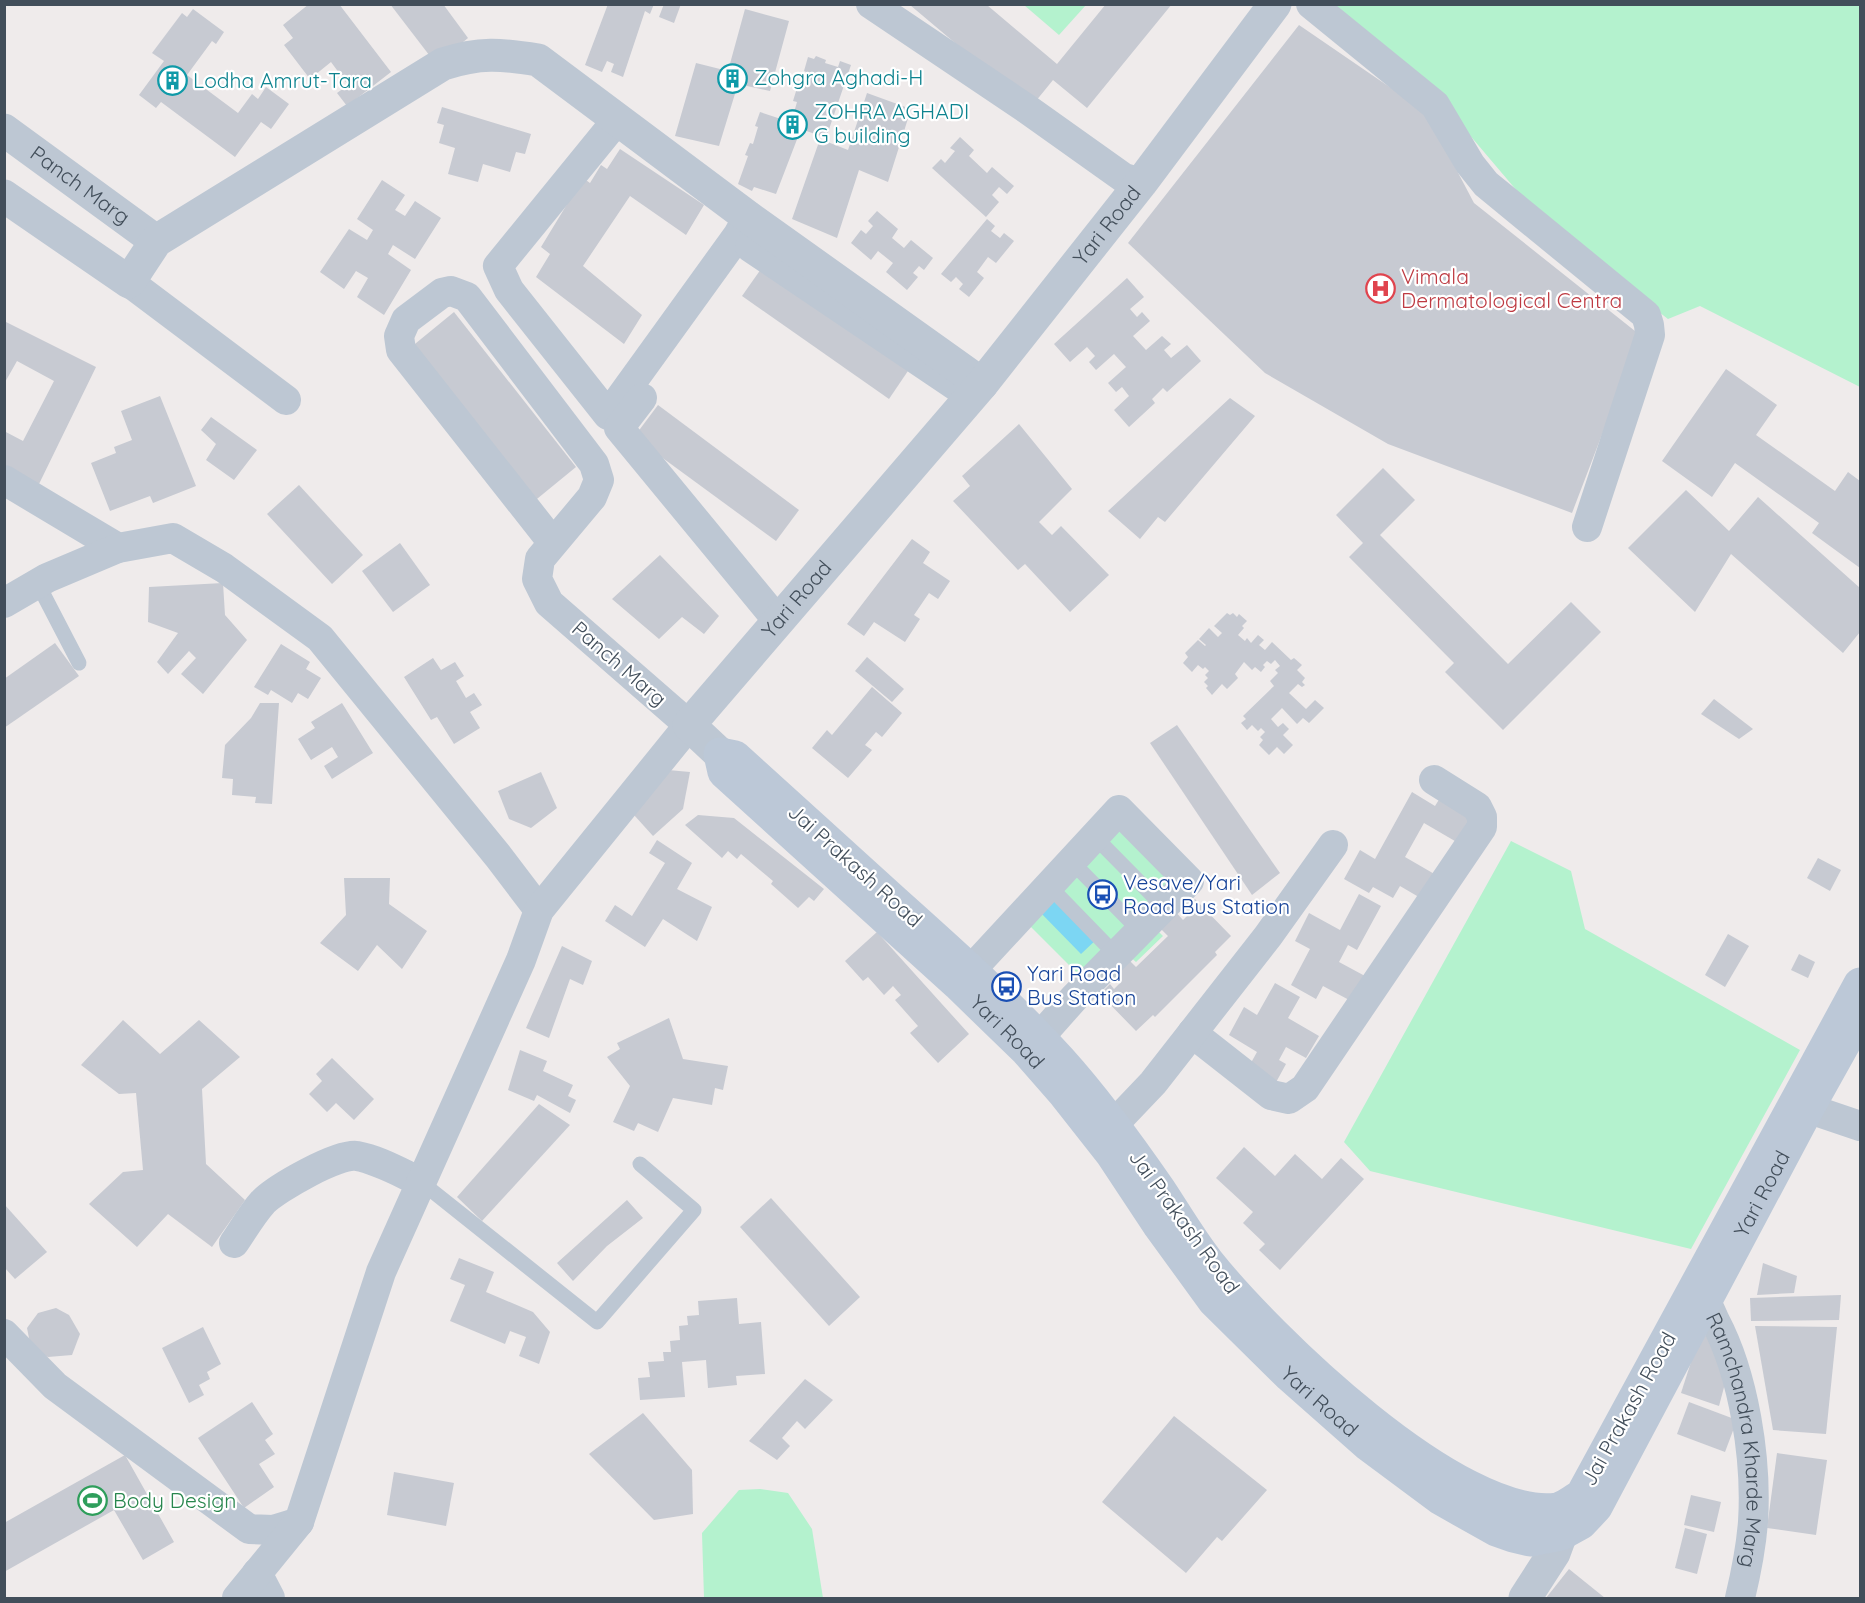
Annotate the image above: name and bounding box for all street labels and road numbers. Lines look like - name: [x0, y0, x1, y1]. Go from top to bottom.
- street label: Panch Marg: [26, 140, 135, 230]
- street label: Yari Road: [1067, 180, 1146, 270]
- street label: Yari Road: [756, 555, 837, 643]
- street label: Panch Marg: [567, 615, 672, 711]
- street label: Jai Prakash Road: [783, 798, 928, 932]
- street label: Yari Road: [965, 989, 1050, 1074]
- street label: Jai Prakash Road: [1124, 1144, 1246, 1298]
- street label: Yari Road: [1728, 1146, 1795, 1241]
- street label: Ramchandra Kharde Marg: [1701, 1308, 1768, 1570]
- street label: Jai Prakash Road: [1575, 1327, 1681, 1490]
- street label: Yari Road: [1276, 1360, 1364, 1442]

